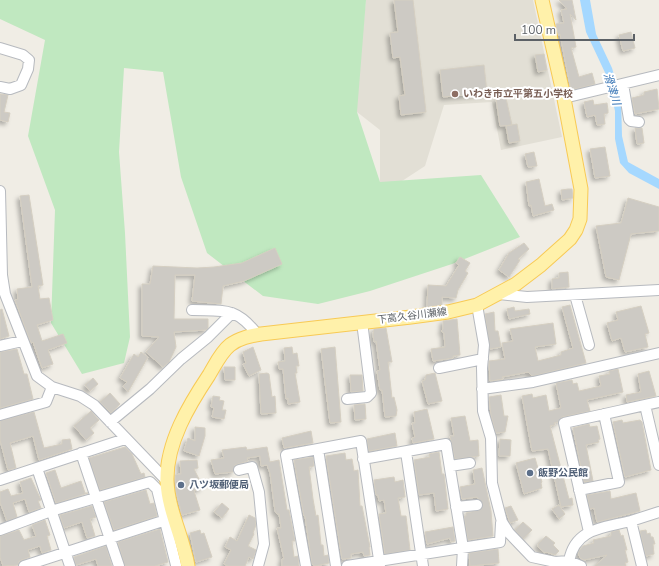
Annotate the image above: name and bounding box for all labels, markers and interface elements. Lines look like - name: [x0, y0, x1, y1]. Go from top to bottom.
- scale bar: [515, 16, 634, 42]
- text: 100 m: [521, 22, 556, 38]
- water label: 滑津川: [600, 71, 624, 108]
- place label: いわき市立平第五小学校: [463, 87, 573, 101]
- marker: いわき市立平第五小学校: [450, 89, 460, 99]
- street label: 下高久谷川瀬線: [376, 305, 448, 327]
- place label: 飯野公民館: [538, 466, 588, 480]
- marker: 飯野公民館: [525, 468, 535, 478]
- place label: 八ツ坂郵便局: [189, 478, 249, 492]
- marker: 八ツ坂郵便局: [176, 480, 186, 490]

